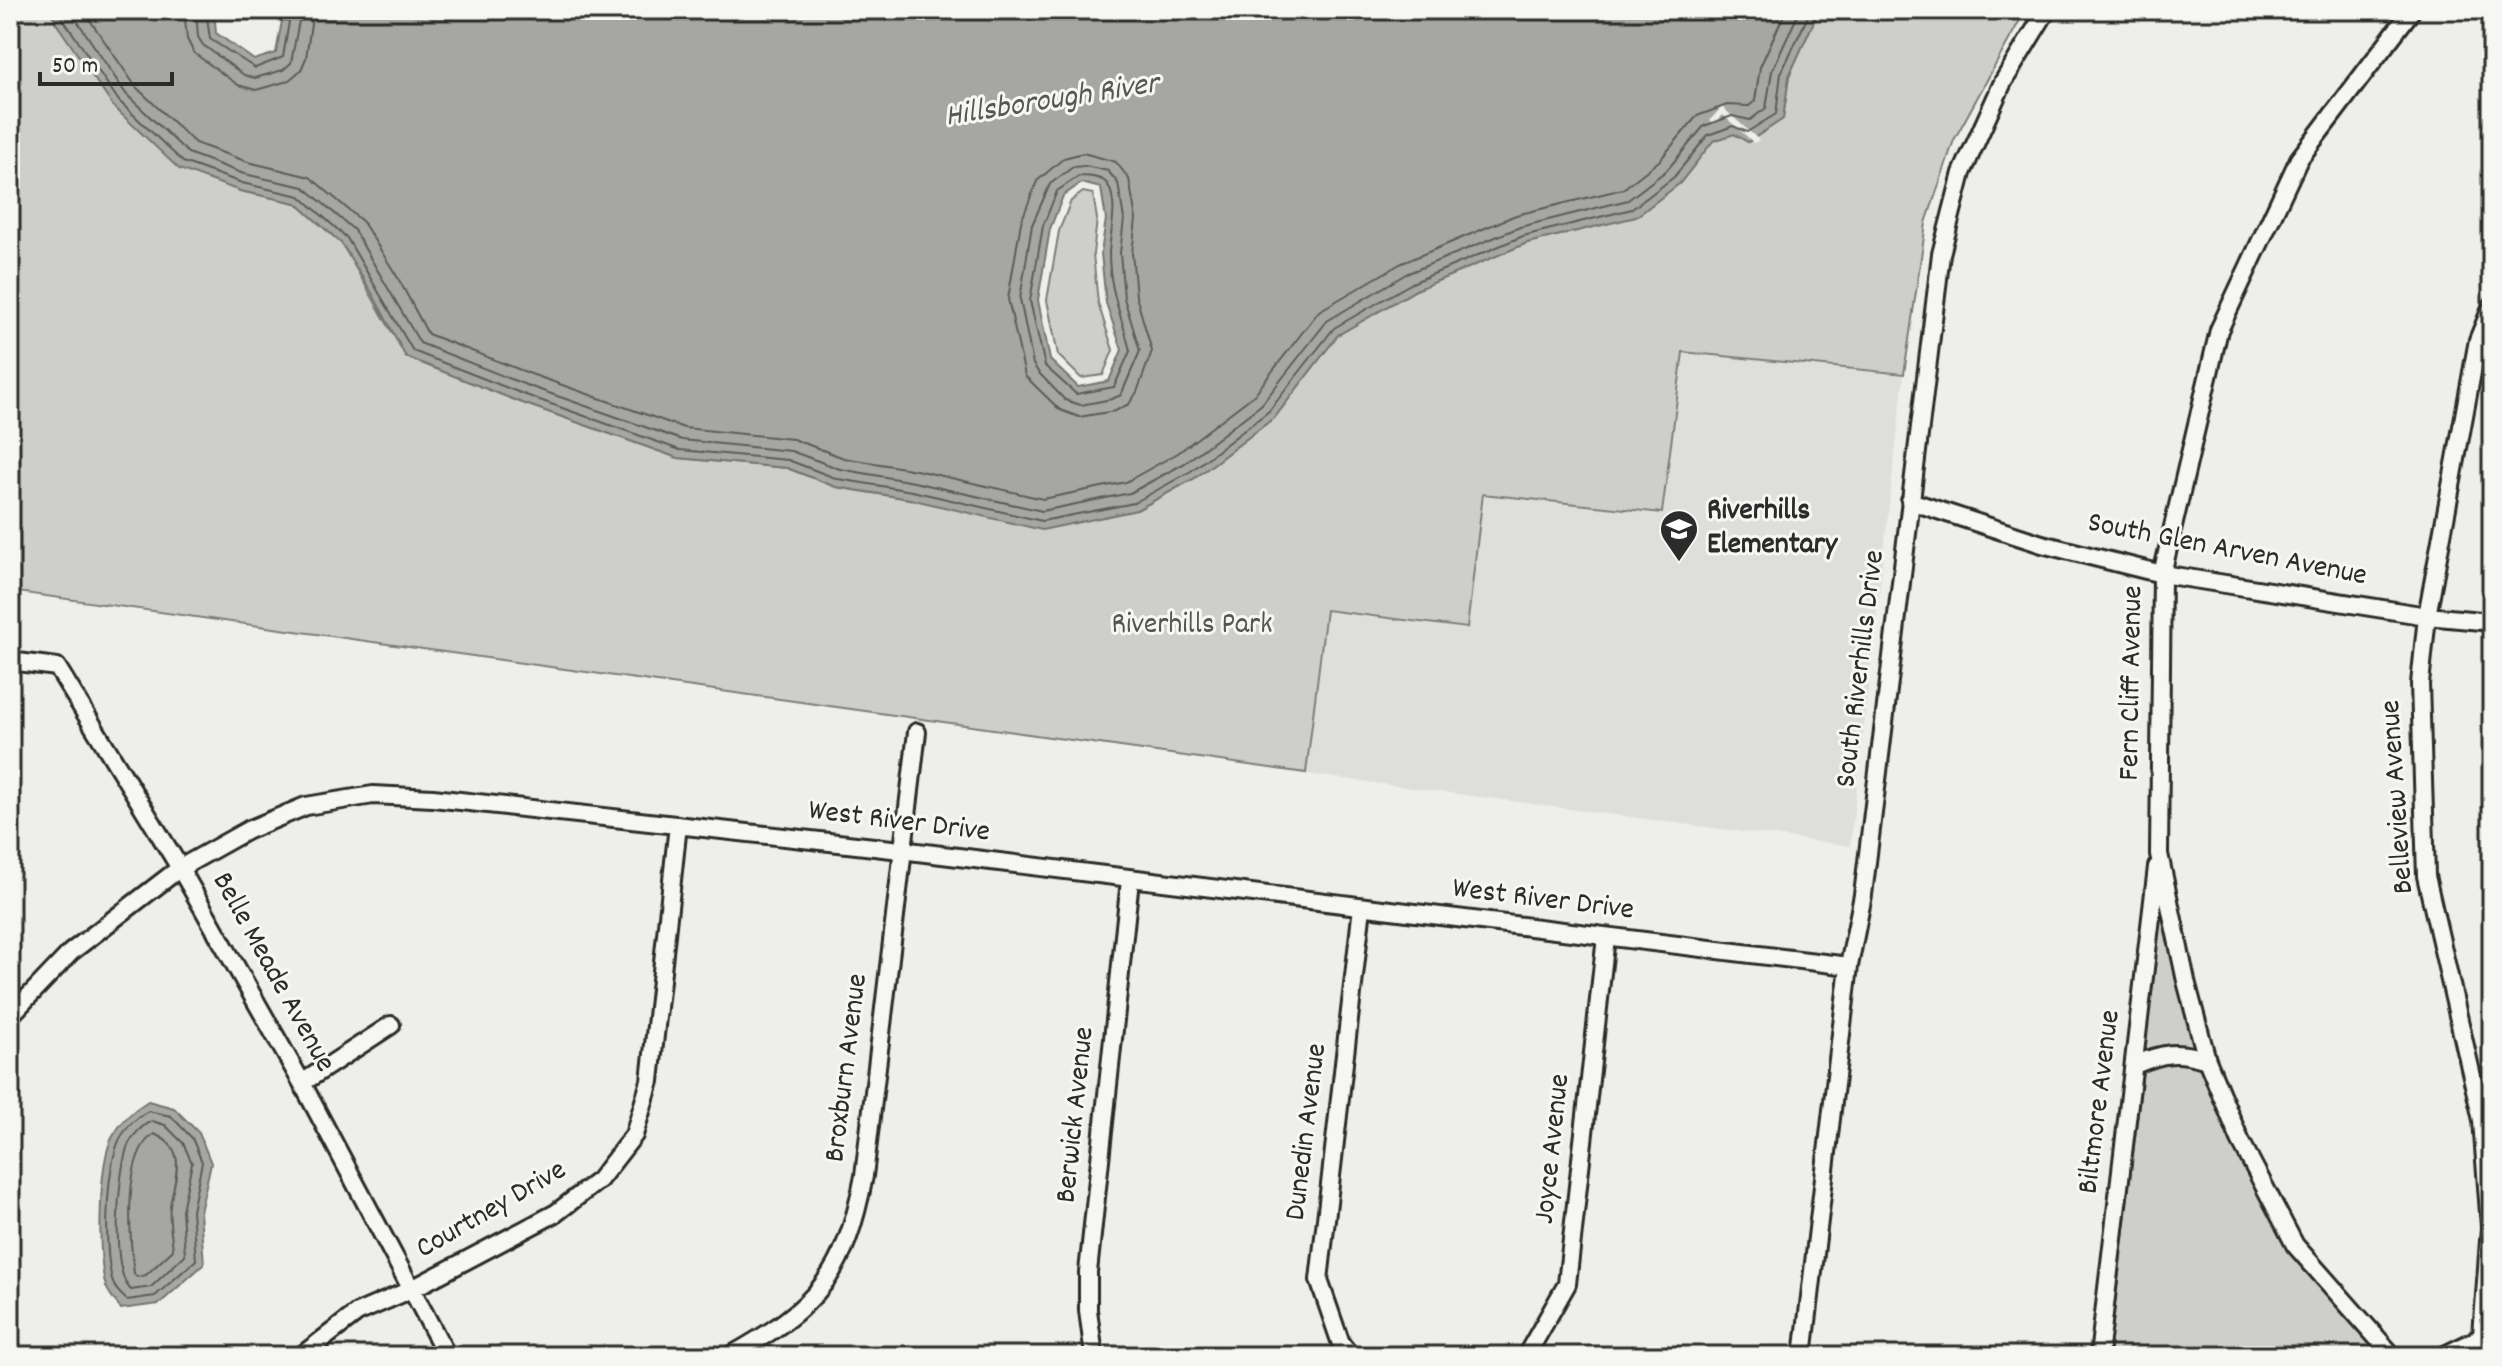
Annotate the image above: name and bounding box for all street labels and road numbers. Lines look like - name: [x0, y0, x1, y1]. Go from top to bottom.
- street label: South Glen Arven Avenue: [2084, 503, 2370, 599]
- street label: South Riverhills Drive: [1826, 548, 1898, 790]
- street label: Fern Cliff Avenue: [2110, 585, 2156, 781]
- street label: Belleview Avenue: [2371, 699, 2427, 895]
- street label: West River Drive: [806, 791, 992, 855]
- street label: Belle Meade Avenue: [199, 865, 345, 1081]
- street label: West River Drive: [1450, 869, 1636, 933]
- street label: Broxburn Avenue: [815, 971, 881, 1165]
- street label: Biltmore Avenue: [2068, 1007, 2134, 1197]
- street label: Berwick Avenue: [1046, 1025, 1108, 1205]
- street label: Dunedin Avenue: [1276, 1041, 1340, 1223]
- street label: Joyce Avenue: [1525, 1072, 1583, 1226]
- street label: Courtney Drive: [409, 1151, 575, 1271]

